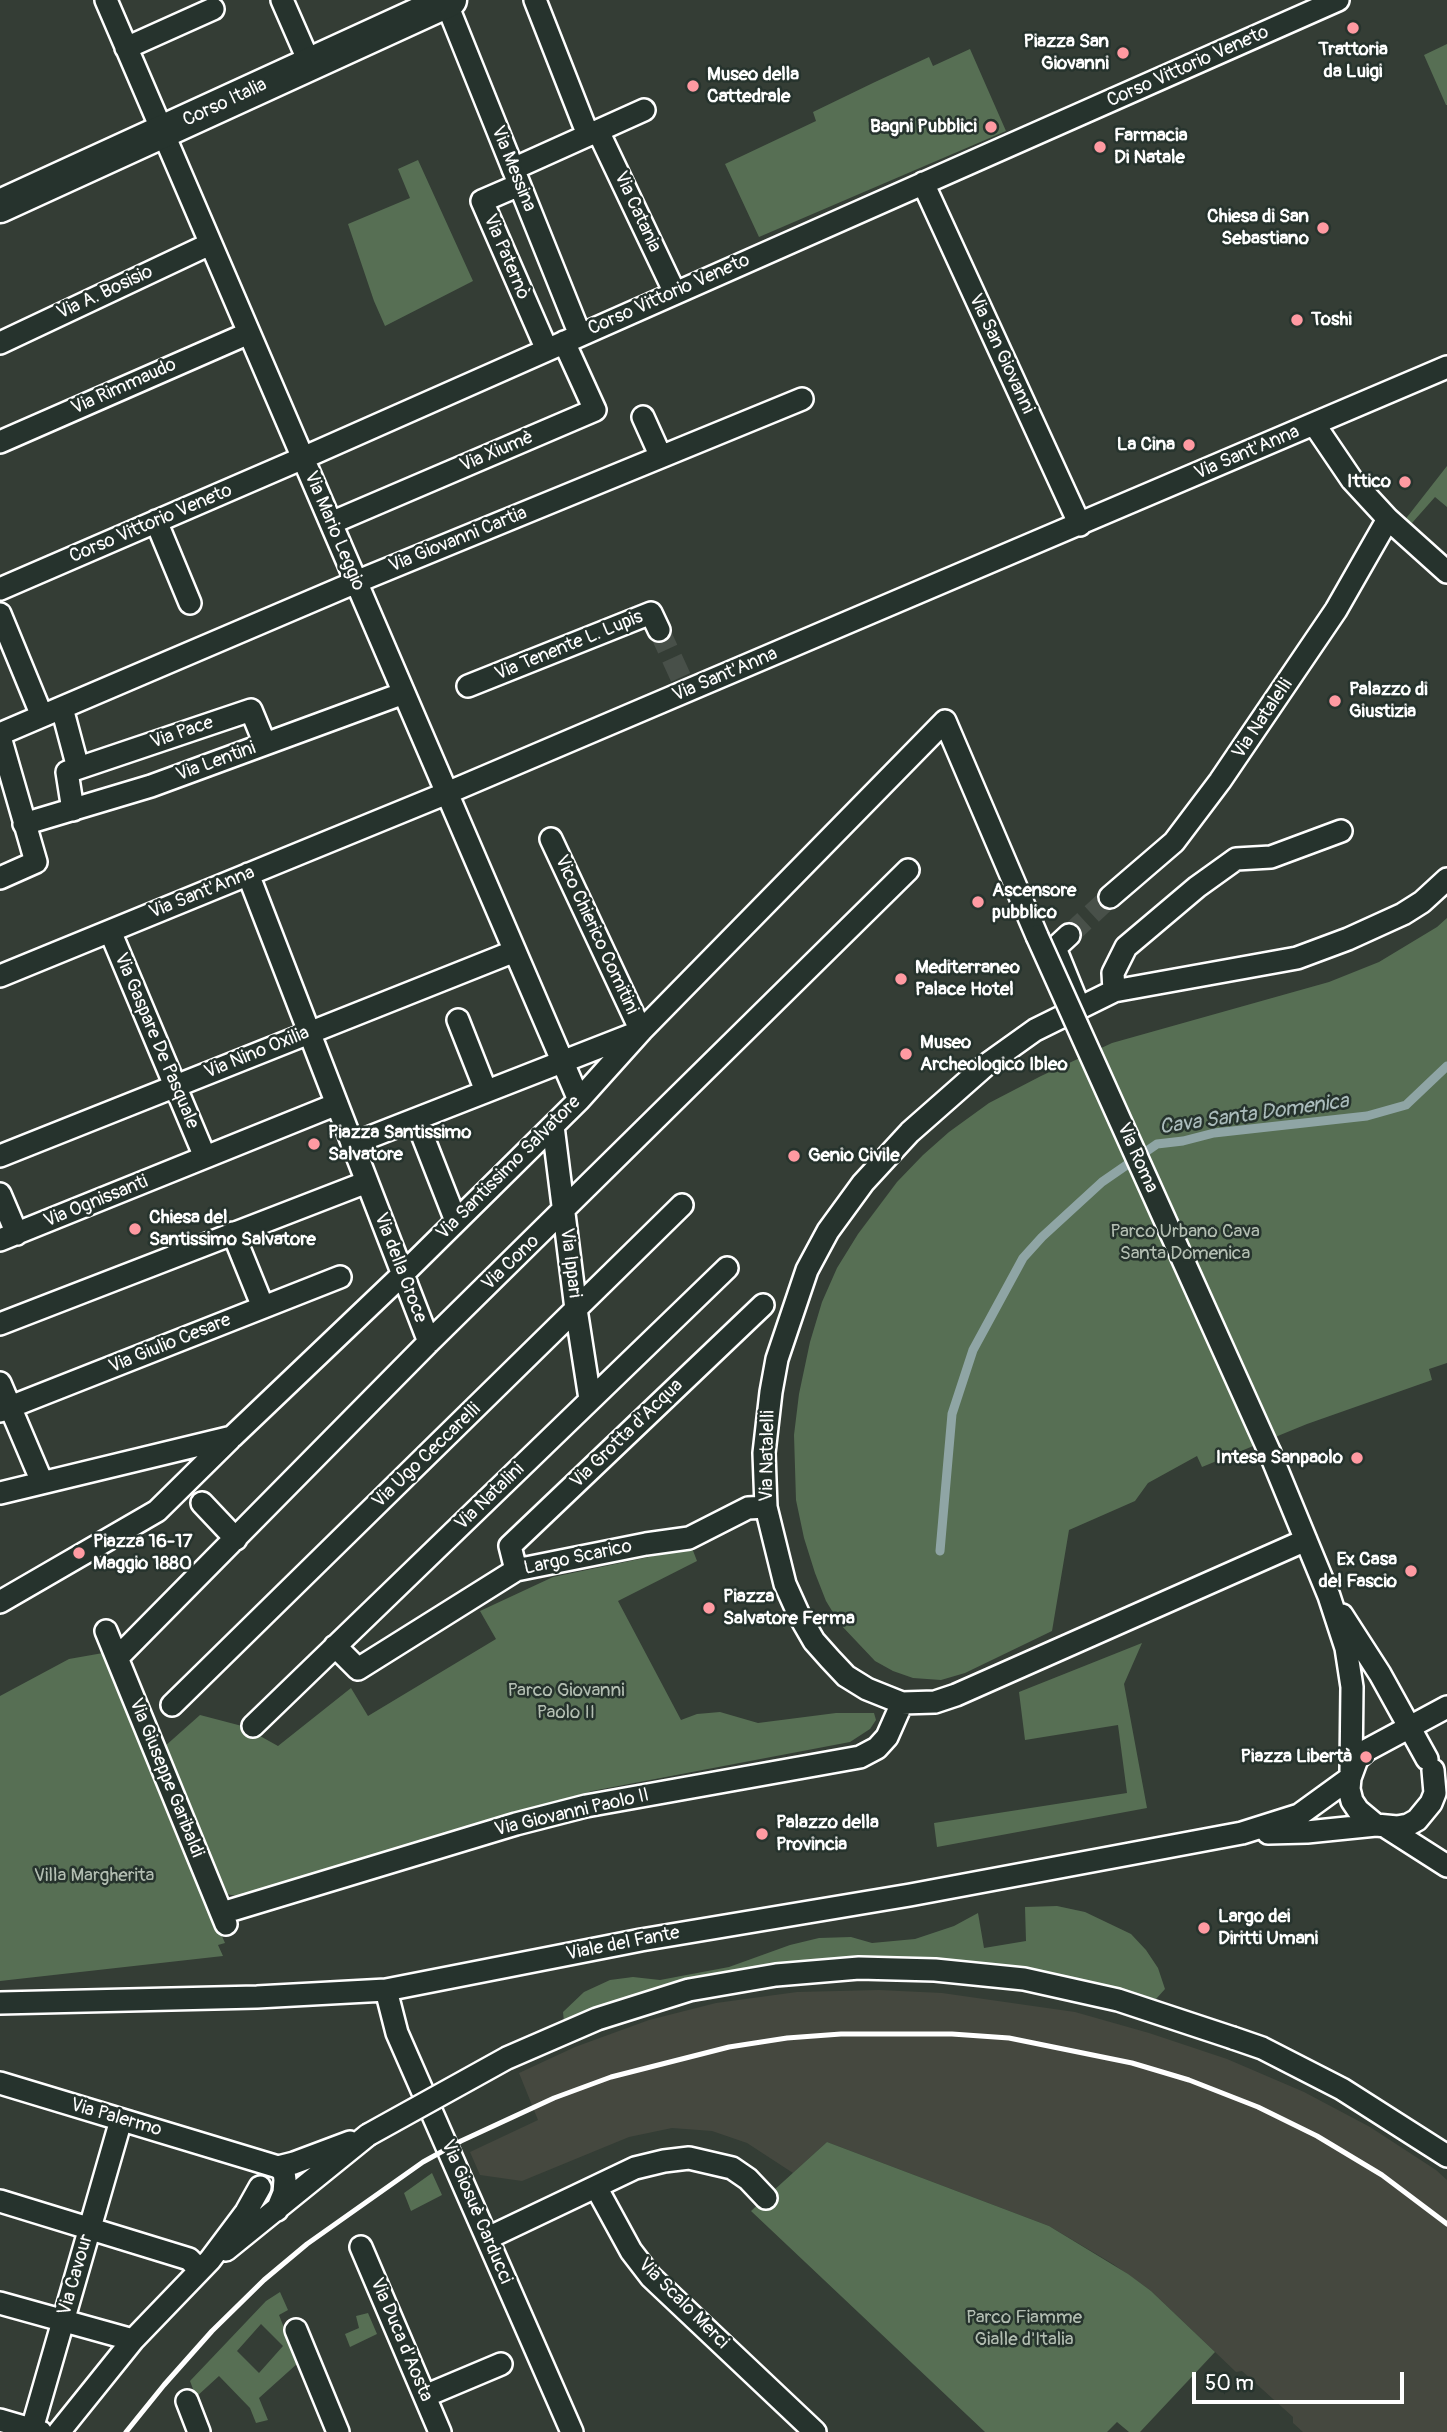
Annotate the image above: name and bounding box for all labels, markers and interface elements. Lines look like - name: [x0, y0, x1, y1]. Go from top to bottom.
- marker: Trattoria da Luigi: [1345, 20, 1361, 36]
- street label: Corso Vittorio Veneto: [1104, 21, 1272, 113]
- place label: Piazza San Giovanni: [1023, 31, 1109, 75]
- place label: Trattoria da Luigi: [1318, 39, 1388, 83]
- marker: Piazza San Giovanni: [1115, 45, 1131, 61]
- place label: Museo della Cattedrale: [707, 64, 799, 108]
- street label: Corso Italia: [179, 74, 271, 132]
- marker: Museo della Cattedrale: [685, 78, 701, 94]
- place label: Bagni Pubblici: [870, 116, 977, 138]
- marker: Bagni Pubblici: [983, 119, 999, 135]
- street label: Via Messina: [485, 123, 541, 215]
- place label: Farmacia Di Natale: [1114, 125, 1187, 169]
- marker: Farmacia Di Natale: [1092, 139, 1108, 155]
- street label: Via Catania: [608, 168, 666, 256]
- place label: Chiesa di San Sebastiano: [1207, 206, 1309, 250]
- street label: Via Paternò: [478, 211, 534, 303]
- marker: Chiesa di San Sebastiano: [1315, 220, 1331, 236]
- street label: Corso Vittorio Veneto: [585, 249, 753, 341]
- street label: Via A. Bosisio: [53, 261, 157, 325]
- street label: Via San Giovanni: [963, 290, 1039, 418]
- place label: Toshi: [1311, 309, 1352, 331]
- marker: Toshi: [1289, 312, 1305, 328]
- street label: Via Rimmaudo: [68, 354, 180, 420]
- street label: Via Sant'Anna: [1191, 421, 1303, 485]
- street label: Via Xiumè: [457, 426, 537, 478]
- place label: La Cina: [1117, 434, 1175, 456]
- marker: La Cina: [1181, 437, 1197, 453]
- street label: Via Mario Leggio: [299, 468, 369, 594]
- place label: Ittico: [1347, 471, 1391, 493]
- marker: Ittico: [1397, 474, 1413, 490]
- street label: Corso Vittorio Veneto: [66, 479, 236, 569]
- street label: Via Giovanni Cartia: [386, 502, 530, 578]
- street label: Via Tenente L. Lupis: [492, 606, 646, 686]
- street label: Via Sant'Anna: [669, 643, 781, 707]
- street label: Via Natalelli: [1228, 675, 1298, 763]
- place label: Palazzo di Giustizia: [1349, 679, 1428, 723]
- marker: Palazzo di Giustizia: [1327, 693, 1343, 709]
- street label: Via Pace: [147, 712, 217, 754]
- street label: Via Lentini: [173, 737, 259, 787]
- street label: Vico Chierico Comitini: [549, 852, 643, 1018]
- street label: Via Sant'Anna: [146, 862, 258, 924]
- place label: Ascensore pubblico: [992, 880, 1076, 924]
- marker: Ascensore pubblico: [970, 894, 986, 910]
- street label: Via Gaspare De Pasquale: [109, 950, 203, 1132]
- place label: Mediterraneo Palace Hotel: [915, 957, 1020, 1001]
- marker: Mediterraneo Palace Hotel: [893, 971, 909, 987]
- street label: Via Nino Oxilia: [201, 1022, 313, 1084]
- place label: Museo Archeologico Ibleo: [920, 1032, 1068, 1076]
- marker: Museo Archeologico Ibleo: [898, 1046, 914, 1062]
- water label: Cava Santa Domenica: [1158, 1089, 1350, 1141]
- street label: Via Santissimo Salvatore: [432, 1091, 586, 1245]
- street label: Via Roma: [1112, 1120, 1162, 1196]
- place label: Piazza Santissimo Salvatore: [328, 1122, 471, 1166]
- marker: Piazza Santissimo Salvatore: [306, 1136, 322, 1152]
- place label: Genio Civile: [808, 1145, 900, 1167]
- marker: Genio Civile: [786, 1148, 802, 1164]
- street label: Via Ognissanti: [41, 1171, 151, 1233]
- place label: Chiesa del Santissimo Salvatore: [149, 1207, 316, 1251]
- street label: Via della Croce: [369, 1210, 431, 1326]
- marker: Chiesa del Santissimo Salvatore: [127, 1221, 143, 1237]
- park label: Parco Urbano Cava Santa Domenica: [1110, 1221, 1260, 1265]
- street label: Via Ippari: [554, 1227, 586, 1299]
- street label: Via Cono: [478, 1230, 544, 1296]
- street label: Via Giulio Cesare: [106, 1309, 234, 1379]
- street label: Via Grotta d'Acqua: [566, 1375, 688, 1493]
- street label: Via Ugo Ceccarelli: [368, 1399, 486, 1513]
- street label: Via Natalelli: [756, 1410, 780, 1502]
- place label: Intesa Sanpaolo: [1216, 1447, 1343, 1469]
- marker: Intesa Sanpaolo: [1349, 1450, 1365, 1466]
- street label: Via Natalini: [451, 1459, 529, 1535]
- place label: Piazza 16-17 Maggio 1880: [93, 1531, 193, 1575]
- street label: Largo Scarico: [522, 1535, 634, 1581]
- marker: Piazza 16-17 Maggio 1880: [71, 1545, 87, 1561]
- place label: Ex Casa del Fascio: [1319, 1549, 1397, 1593]
- marker: Ex Casa del Fascio: [1403, 1563, 1419, 1579]
- place label: Piazza Salvatore Ferma: [723, 1586, 855, 1630]
- marker: Piazza Salvatore Ferma: [701, 1600, 717, 1616]
- park label: Parco Giovanni Paolo II: [507, 1680, 625, 1724]
- street label: Via Giuseppe Garibaldi: [124, 1695, 208, 1861]
- place label: Piazza Libertà: [1241, 1746, 1352, 1768]
- marker: Piazza Libertà: [1358, 1749, 1374, 1765]
- street label: Via Giovanni Paolo II: [492, 1784, 652, 1842]
- place label: Palazzo della Provincia: [776, 1812, 879, 1856]
- marker: Palazzo della Provincia: [754, 1826, 770, 1842]
- park label: Villa Margherita: [34, 1865, 154, 1887]
- place label: Largo dei Diritti Umani: [1218, 1906, 1318, 1950]
- marker: Largo dei Diritti Umani: [1196, 1920, 1212, 1936]
- street label: Viale del Fante: [564, 1922, 682, 1966]
- street label: Via Palermo: [68, 2094, 164, 2142]
- street label: Via Giosuè Carducci: [435, 2137, 517, 2287]
- street label: Via Cavour: [54, 2232, 98, 2318]
- street label: Via Scalo Merci: [633, 2254, 733, 2354]
- street label: Via Duca d'Aosta: [365, 2275, 437, 2405]
- park label: Parco Fiamme Gialle d'Italia: [966, 2307, 1082, 2351]
- scale bar: [1195, 2358, 1407, 2402]
- text: 50 m: [1205, 2370, 1254, 2397]

